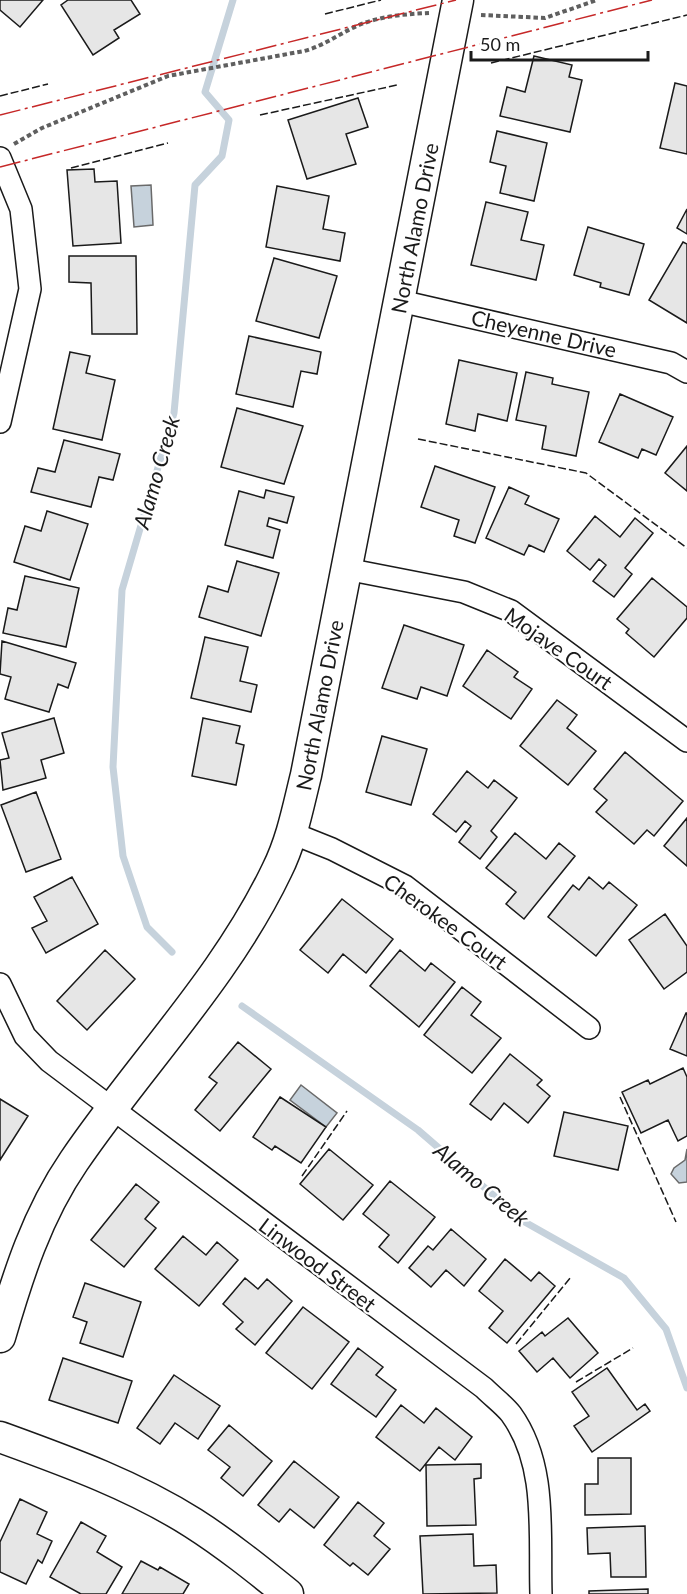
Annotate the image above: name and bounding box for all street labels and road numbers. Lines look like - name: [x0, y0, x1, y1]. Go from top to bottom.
- street label: North Alamo Drive: [385, 141, 443, 315]
- street label: Cheyenne Drive: [469, 304, 619, 362]
- street label: Mojave Court: [500, 602, 618, 695]
- street label: North Alamo Drive: [290, 618, 348, 792]
- street label: Cherokee Court: [380, 868, 513, 974]
- street label: Linwood Street: [255, 1212, 382, 1316]

